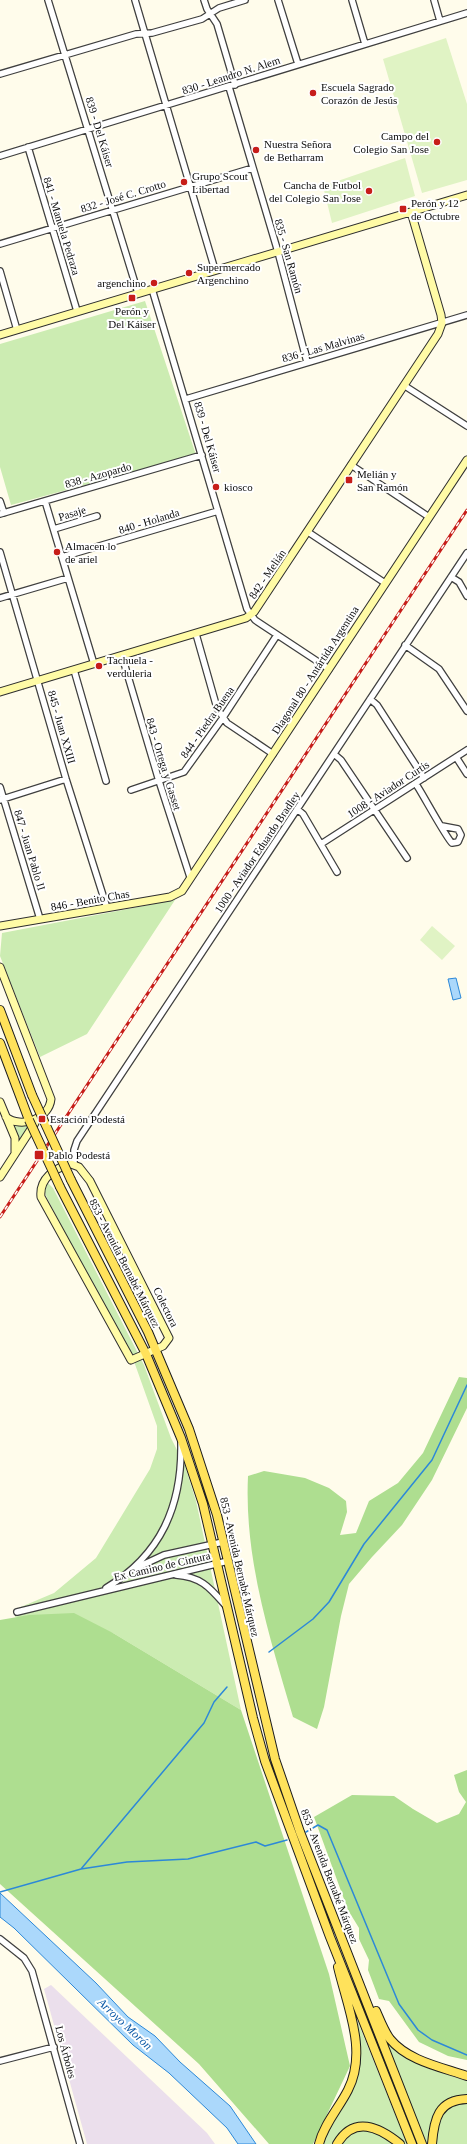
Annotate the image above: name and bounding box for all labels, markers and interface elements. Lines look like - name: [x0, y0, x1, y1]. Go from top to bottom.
- street label: 830 - Leandro N. Alem: [180, 53, 282, 97]
- place label: Escuela Sagrado Corazón de Jesús: [321, 81, 397, 106]
- marker: Escuela Sagrado Corazón de Jesús: [308, 88, 318, 98]
- street label: 839 - Del Káiser: [84, 95, 117, 169]
- place label: Campo del Colegio San Jose: [353, 130, 429, 155]
- marker: Campo del Colegio San Jose: [432, 137, 442, 147]
- place label: Nuestra Señora de Betharram: [264, 138, 332, 163]
- marker: Nuestra Señora de Betharram: [251, 145, 261, 155]
- place label: Grupo Scout Libertad: [192, 170, 248, 195]
- street label: 841 - Manuela Pedraza: [41, 176, 83, 276]
- street label: 832 - José C. Crotto: [79, 177, 167, 215]
- marker: Grupo Scout Libertad: [179, 177, 189, 187]
- place label: Cancha de Futbol del Colegio San Jose: [269, 179, 361, 204]
- marker: Cancha de Futbol del Colegio San Jose: [364, 186, 374, 196]
- place label: Perón y 12 de Octubre: [411, 197, 460, 222]
- marker: Perón y 12 de Octubre: [398, 204, 408, 214]
- street label: 835 - San Ramón: [273, 217, 305, 295]
- place label: Supermercado Argenchino: [197, 261, 261, 286]
- marker: Supermercado Argenchino: [184, 268, 194, 278]
- place label: argenchino: [97, 277, 146, 289]
- marker: argenchino: [149, 278, 159, 288]
- marker: Perón y Del Káiser: [127, 293, 137, 303]
- place label: Perón y Del Káiser: [108, 305, 156, 330]
- street label: 836 - Las Malvinas: [280, 329, 366, 365]
- street label: 839 - Del Káiser: [192, 400, 224, 474]
- street label: 838 - Azopardo: [63, 460, 133, 490]
- place label: Melián y San Ramón: [357, 468, 409, 493]
- marker: Melián y San Ramón: [344, 475, 354, 485]
- place label: kiosco: [224, 481, 253, 493]
- marker: kiosco: [211, 482, 221, 492]
- street label: Pasaje: [57, 503, 87, 523]
- street label: 840 - Holanda: [117, 506, 181, 536]
- place label: Almacen lo de ariel: [65, 540, 117, 565]
- marker: Almacen lo de ariel: [52, 547, 62, 557]
- street label: 842 - Melián: [246, 547, 288, 601]
- street label: Diagonal 80 - Antártida Argentina: [269, 604, 361, 736]
- place label: Tachuela - verduleria: [107, 654, 153, 679]
- marker: Tachuela - verduleria: [94, 661, 104, 671]
- street label: 844 - Piedra Buena: [178, 684, 236, 760]
- street label: 845 - Juan XXIII: [46, 689, 78, 765]
- street label: 843 - Ortega y Gasset: [144, 716, 184, 812]
- street label: 1008 - Aviador Curtis: [345, 758, 431, 820]
- street label: 1000 - Aviador Eduardo Bradley: [212, 789, 302, 915]
- street label: 847 - Juan Pablo II: [12, 808, 48, 892]
- street label: 846 - Benito Chas: [50, 887, 130, 913]
- place label: Estación Podestá: [50, 1113, 125, 1125]
- marker: Estación Podestá: [37, 1114, 47, 1124]
- marker: Pablo Podestá: [33, 1149, 45, 1161]
- place label: Pablo Podestá: [48, 1149, 110, 1161]
- street label: 853 - Avenida Bernabé Márquez: [87, 1197, 163, 1329]
- street label: Colectora: [151, 1285, 181, 1329]
- street label: 853 - Avenida Bernabé Márquez: [218, 1496, 262, 1638]
- street label: Ex Camino de Cintura: [113, 1549, 212, 1583]
- street label: 853 - Avenida Bernabé Márquez: [299, 1807, 361, 1945]
- water label: Arroyo Morón: [94, 1995, 155, 2053]
- street label: Los Árboles: [53, 2024, 79, 2080]

